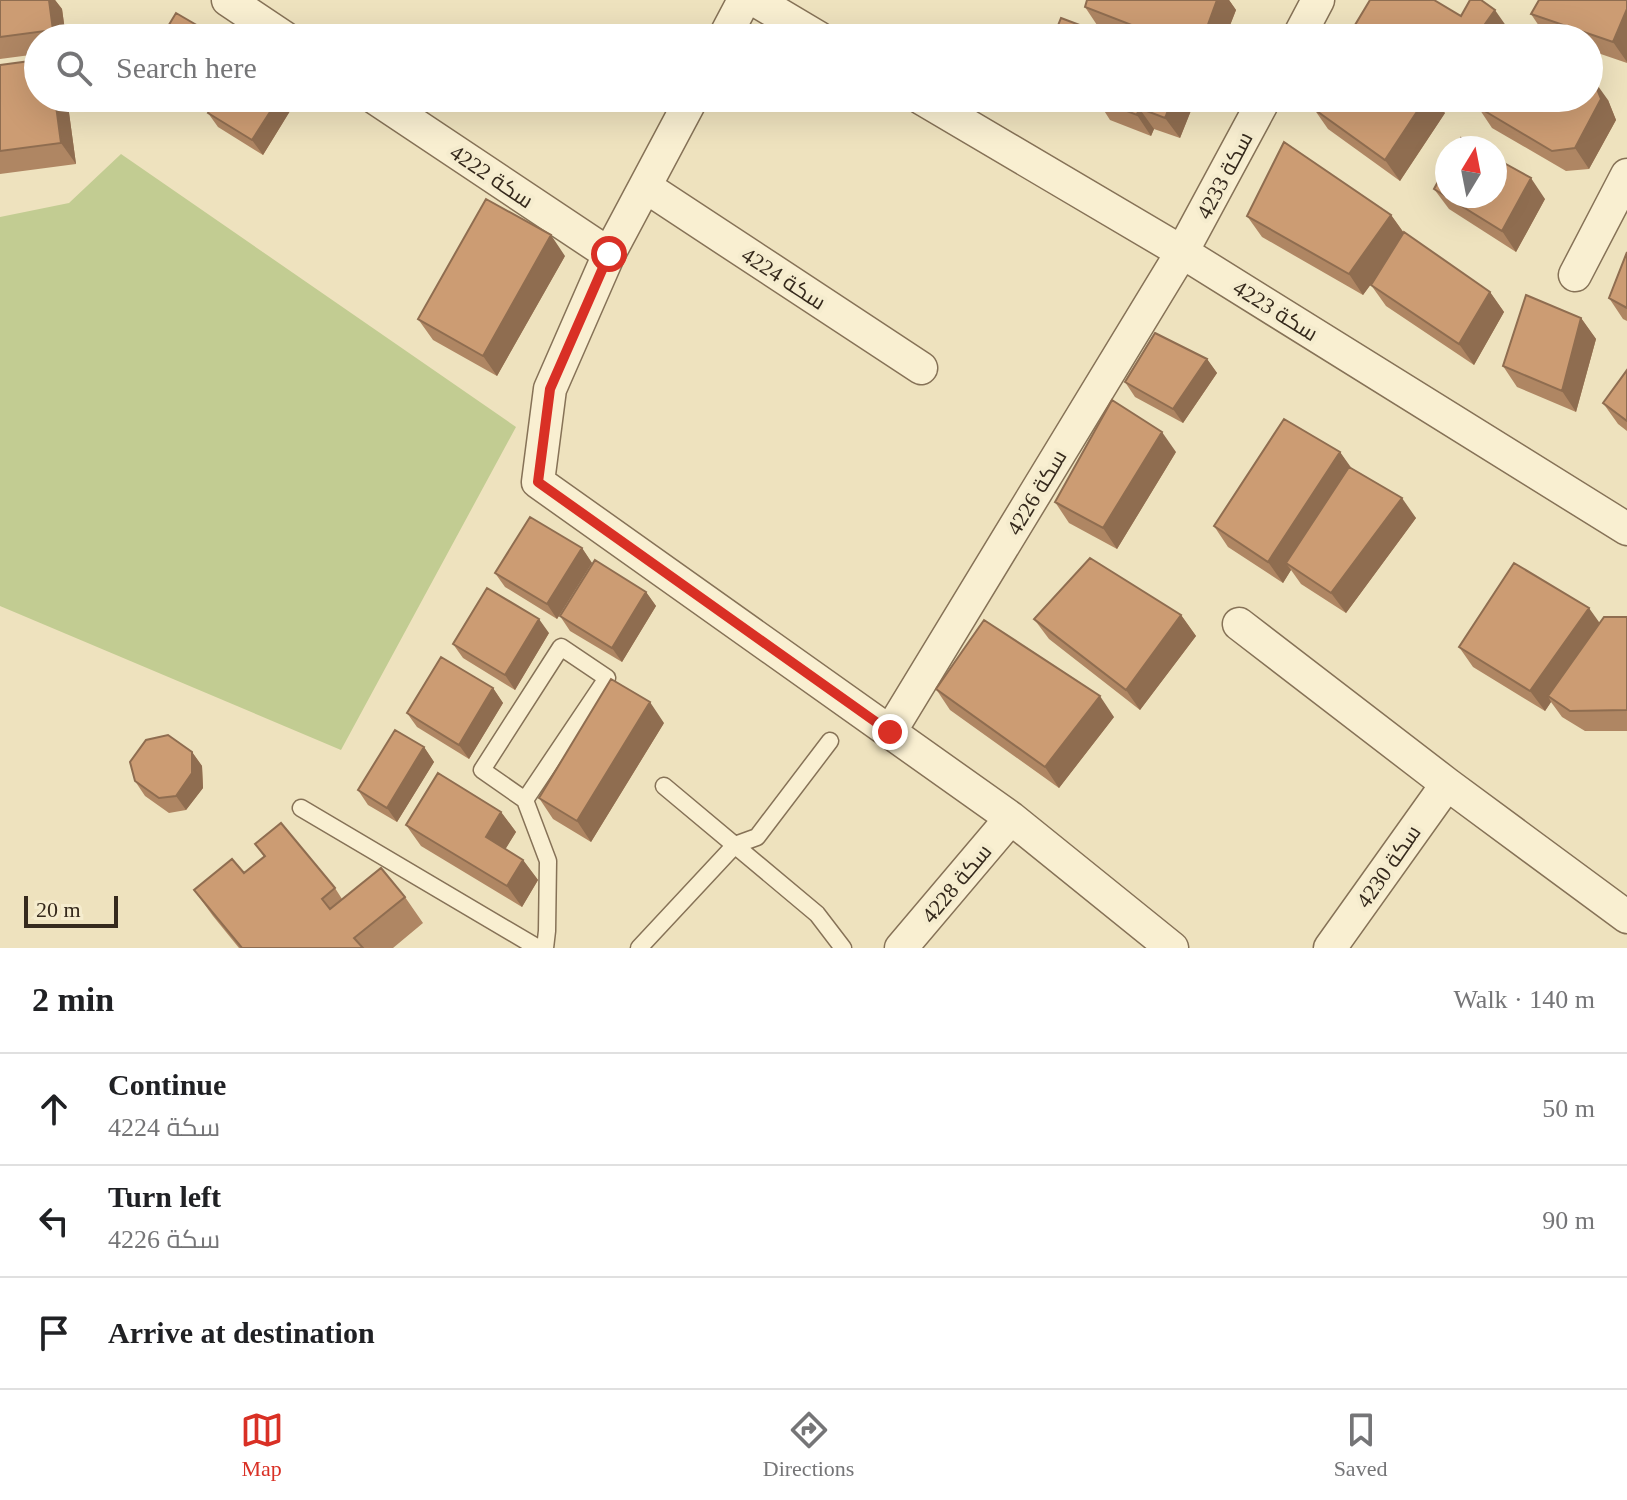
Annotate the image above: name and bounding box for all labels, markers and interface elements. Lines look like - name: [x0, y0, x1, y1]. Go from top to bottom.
- search box: [24, 24, 1603, 112]
- icon: search: [52, 46, 96, 90]
- text: Search here: [116, 51, 257, 84]
- street label: سكة 4233: [1191, 127, 1258, 223]
- north arrow: [1435, 136, 1507, 208]
- street label: سكة 4222: [445, 140, 538, 213]
- route start: [591, 236, 627, 272]
- street label: سكة 4224: [737, 242, 830, 315]
- street label: سكة 4223: [1229, 275, 1323, 346]
- street label: سكة 4226: [1001, 445, 1072, 539]
- route end: [872, 714, 908, 750]
- street label: سكة 4230: [1351, 820, 1426, 912]
- street label: سكة 4228: [916, 839, 996, 928]
- scale bar: [24, 892, 118, 928]
- text: 20 m: [36, 897, 81, 922]
- text: 2 min: [32, 981, 114, 1018]
- text: Walk · 140 m: [1453, 985, 1595, 1014]
- text: Continue: [108, 1068, 226, 1101]
- icon: ahead: [32, 1087, 76, 1131]
- text: 50 m: [1542, 1094, 1595, 1123]
- text: سكة 4224: [108, 1113, 220, 1142]
- text: Turn left: [108, 1180, 221, 1213]
- icon: left: [32, 1199, 76, 1243]
- text: 90 m: [1542, 1206, 1595, 1235]
- text: سكة 4226: [108, 1225, 220, 1254]
- icon: arrive: [32, 1311, 76, 1355]
- text: Arrive at destination: [108, 1316, 375, 1349]
- tab: Map: [240, 1408, 284, 1482]
- tab: Directions: [763, 1408, 854, 1482]
- tab: Saved: [1334, 1408, 1387, 1482]

